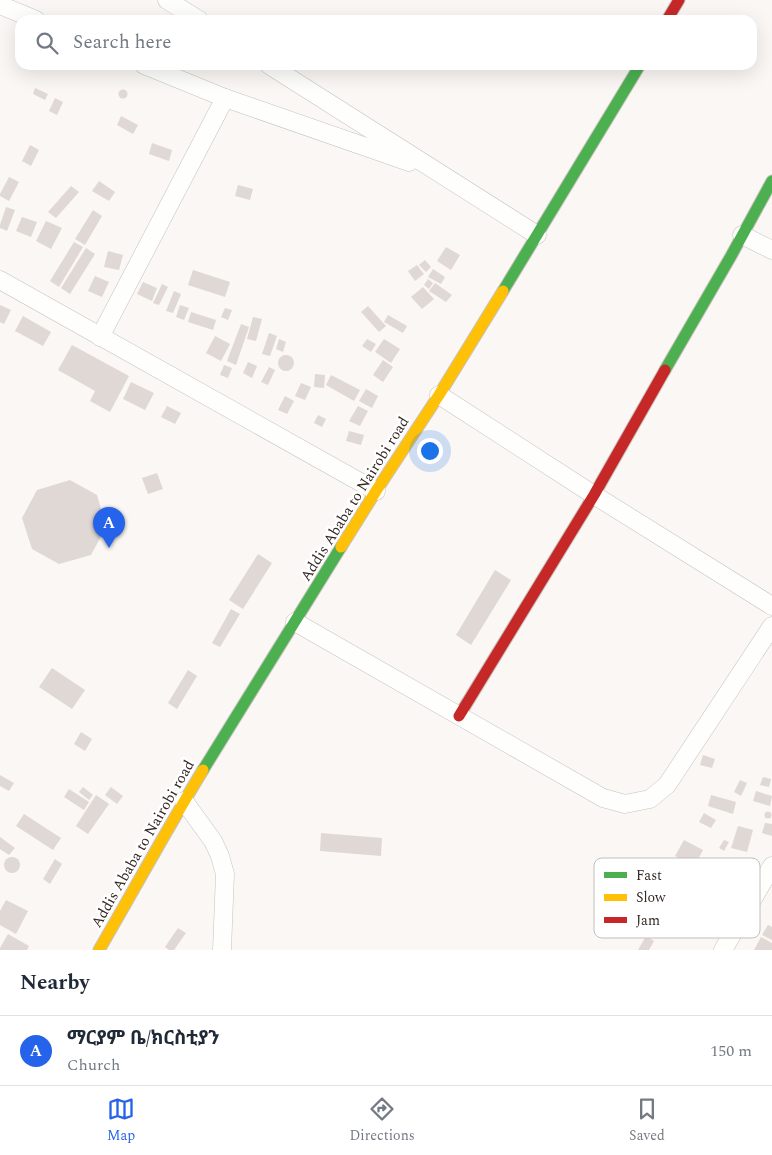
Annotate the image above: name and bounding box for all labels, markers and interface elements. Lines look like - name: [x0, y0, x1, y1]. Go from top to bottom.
- search box: [15, 15, 757, 70]
- text: Search here: [73, 28, 172, 57]
- icon: search: [33, 29, 61, 57]
- street label: Addis Ababa to Nairobi road: [295, 412, 415, 586]
- your location: [417, 438, 443, 464]
- pin: A: [93, 507, 125, 548]
- street label: Addis Ababa to Nairobi road: [85, 756, 201, 932]
- legend: [594, 858, 760, 938]
- text: Fast: [636, 865, 662, 886]
- text: Slow: [636, 887, 666, 908]
- text: Jam: [636, 910, 660, 931]
- text: Nearby: [20, 967, 90, 999]
- text: ማርያም ቤ/ክርስቲያን: [67, 1024, 220, 1053]
- text: A: [30, 1039, 42, 1063]
- text: 150 m: [710, 1039, 752, 1063]
- text: Church: [67, 1053, 120, 1077]
- tab: Map: [107, 1095, 135, 1146]
- tab: Directions: [349, 1095, 415, 1146]
- tab: Saved: [629, 1095, 665, 1146]

